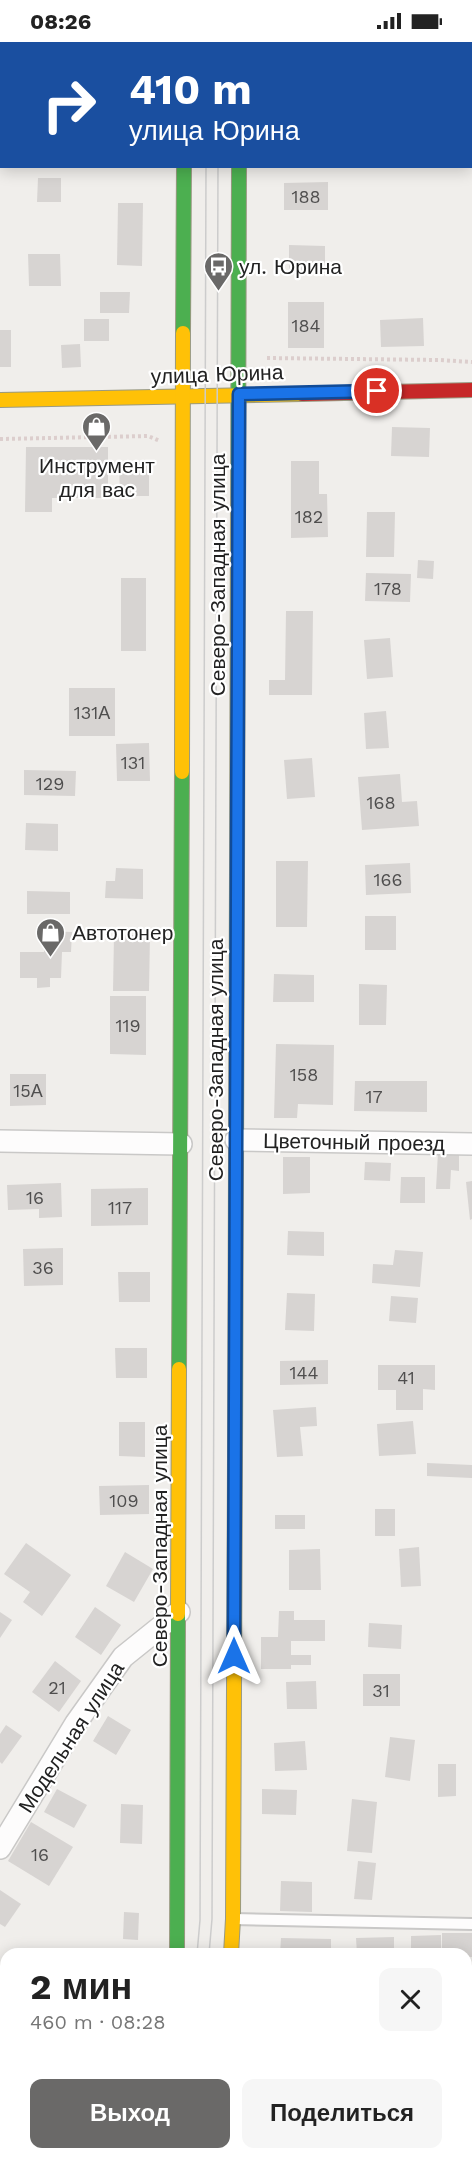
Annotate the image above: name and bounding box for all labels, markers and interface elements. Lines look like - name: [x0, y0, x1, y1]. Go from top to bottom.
- text: 08:26: [30, 9, 91, 34]
- text: 410 m: [129, 65, 252, 114]
- icon: right: [30, 66, 108, 144]
- text: улица Юрина: [129, 115, 300, 147]
- house number: 188: [291, 186, 321, 207]
- bus stop icon: ул. Юрина: [202, 250, 234, 292]
- place label: ул. Юрина: [239, 254, 342, 279]
- house number: 184: [291, 315, 321, 336]
- street label: улица Юрина: [150, 359, 284, 389]
- pin: [351, 365, 402, 416]
- icon: arrive: [360, 374, 393, 407]
- shop icon: Инструмент для вас: [81, 410, 113, 452]
- place label: Инструмент для вас: [39, 453, 155, 502]
- street label: Северо-Западная улица: [205, 453, 230, 696]
- house number: 182: [295, 506, 323, 527]
- house number: 178: [374, 578, 402, 599]
- house number: 131А: [74, 702, 110, 723]
- house number: 131: [121, 752, 145, 773]
- house number: 129: [36, 773, 64, 794]
- house number: 168: [366, 792, 396, 813]
- house number: 166: [374, 869, 402, 890]
- shop icon: Автотонер: [35, 916, 67, 958]
- place label: Автотонер: [72, 920, 173, 945]
- street label: Северо-Западная улица: [203, 938, 228, 1181]
- house number: 119: [115, 1015, 141, 1036]
- house number: 158: [290, 1064, 318, 1085]
- house number: 15А: [13, 1080, 43, 1101]
- house number: 17: [365, 1086, 383, 1107]
- street label: Цветочный проезд: [263, 1128, 445, 1156]
- house number: 16: [26, 1187, 44, 1208]
- house number: 117: [108, 1197, 132, 1218]
- house number: 36: [32, 1257, 54, 1278]
- house number: 144: [289, 1362, 319, 1383]
- house number: 41: [397, 1367, 415, 1388]
- street label: Северо-Западная улица: [147, 1424, 172, 1667]
- house number: 109: [109, 1490, 139, 1511]
- position arrow: [202, 1624, 266, 1688]
- street label: Модельная улица: [13, 1657, 129, 1817]
- house number: 21: [48, 1677, 66, 1698]
- house number: 31: [372, 1680, 390, 1701]
- house number: 16: [31, 1844, 49, 1865]
- text: 2 мин: [30, 1966, 132, 2008]
- button: close: [379, 1968, 442, 2031]
- text: 460 m · 08:28: [30, 2010, 166, 2034]
- button: Выход: [30, 2079, 230, 2148]
- button: Поделиться: [242, 2079, 442, 2148]

